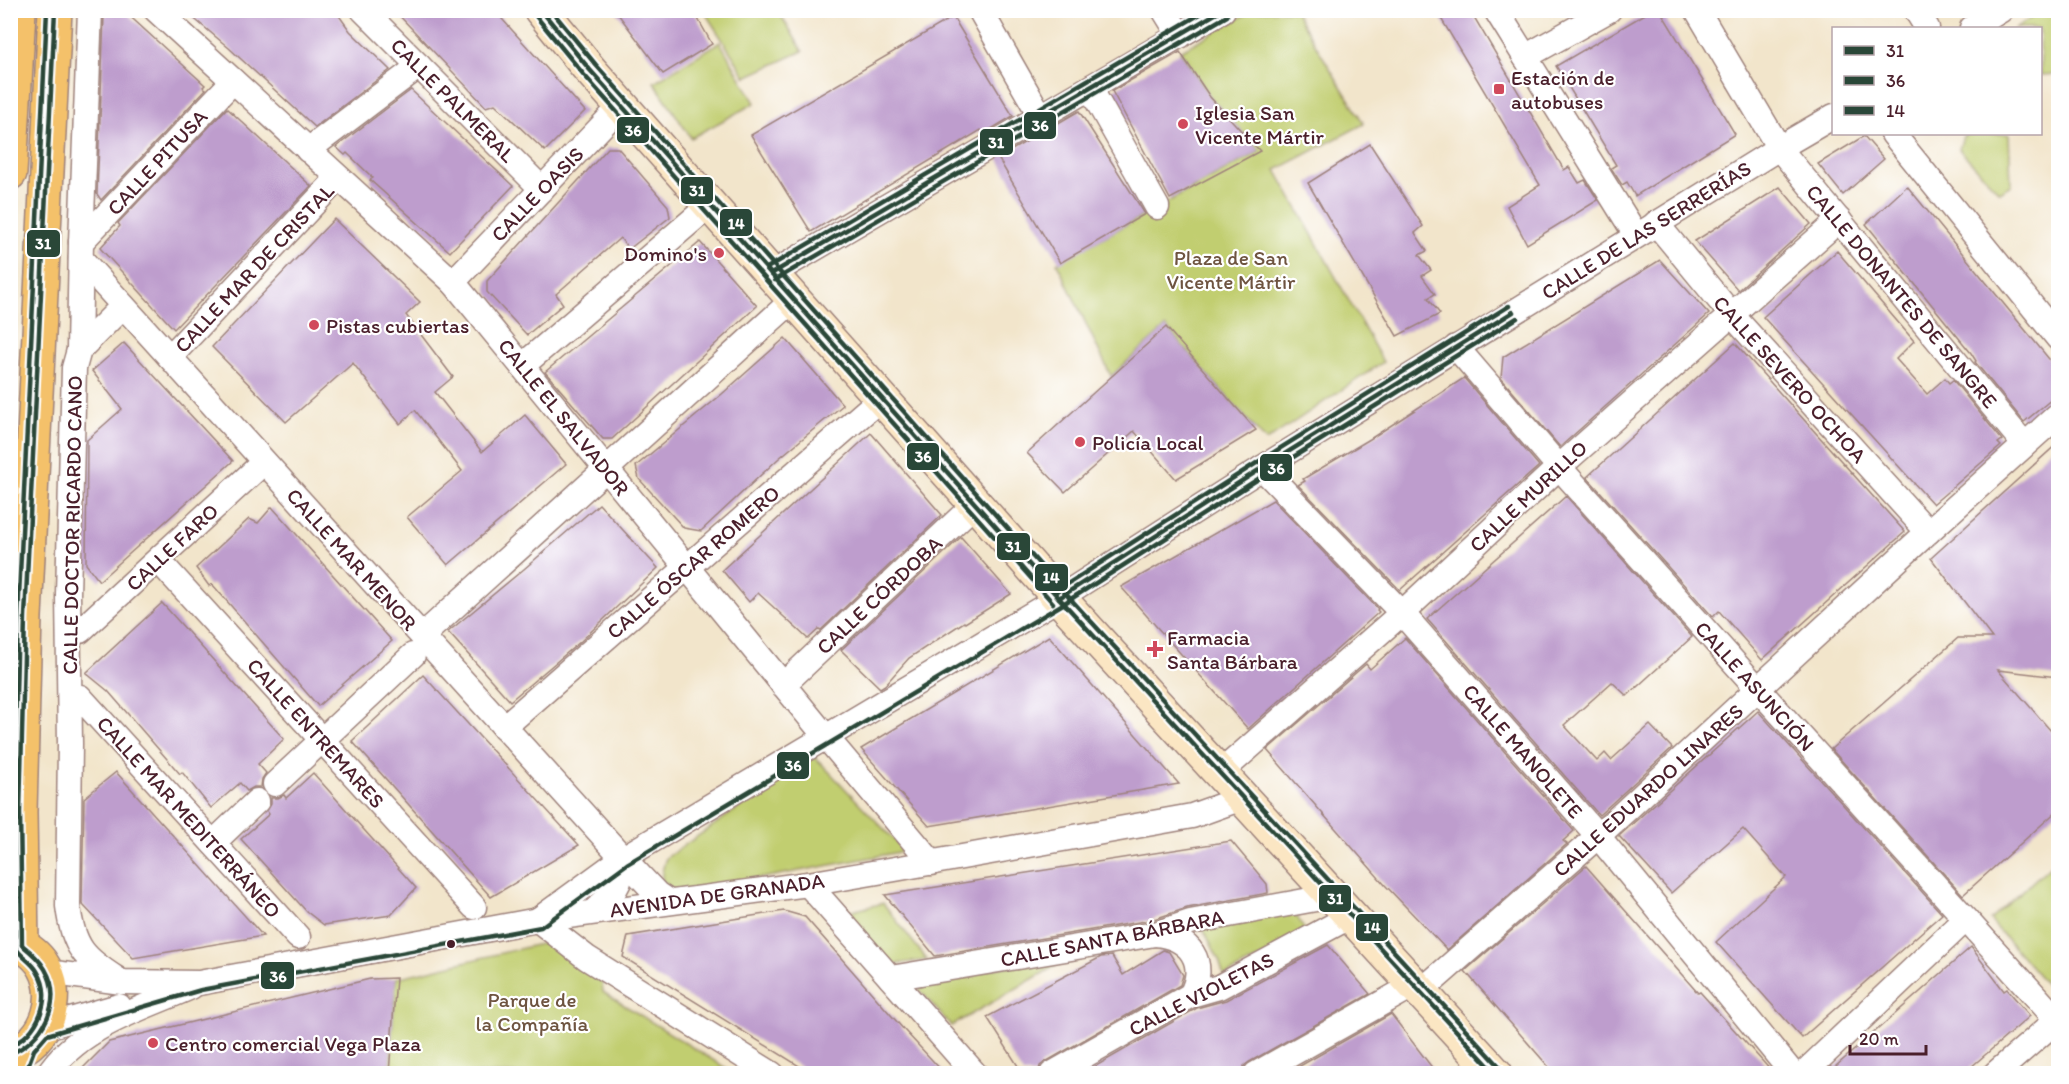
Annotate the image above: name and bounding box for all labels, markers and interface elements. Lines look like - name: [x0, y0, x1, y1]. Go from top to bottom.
- legend: [1832, 27, 2042, 135]
- street label: CALLE PALMERAL: [386, 33, 521, 168]
- text: 31: [1886, 40, 1904, 62]
- place label: Estación de autobuses: [1511, 65, 1615, 114]
- text: 36: [1886, 70, 1905, 92]
- marker: Estación de autobuses: [1492, 82, 1506, 96]
- place label: Iglesia San Vicente Mártir: [1195, 100, 1325, 149]
- text: 14: [1886, 100, 1905, 122]
- street label: CALLE PITUSA: [102, 104, 213, 220]
- line badge: 36: [1023, 111, 1057, 140]
- line badge: 36: [616, 116, 650, 144]
- text: 36: [1031, 116, 1049, 135]
- marker: Iglesia San Vicente Mártir: [1176, 117, 1190, 131]
- text: 36: [624, 121, 642, 140]
- line badge: 31: [979, 128, 1014, 156]
- text: 31: [988, 133, 1005, 152]
- street label: CALLE OASIS: [486, 141, 588, 247]
- street label: CALLE DE LAS SERRERÍAS: [1537, 155, 1755, 305]
- line badge: 31: [680, 176, 714, 205]
- street label: CALLE MAR DE CRISTAL: [169, 178, 339, 358]
- street label: CALLE DONANTES DE SANGRE: [1801, 179, 2003, 413]
- text: 31: [689, 181, 706, 200]
- line badge: 14: [719, 208, 753, 237]
- text: 14: [727, 214, 745, 233]
- line badge: 31: [26, 229, 61, 258]
- text: 31: [35, 234, 52, 253]
- place label: Domino's: [624, 241, 707, 266]
- park label: Plaza de San Vicente Mártir: [1167, 245, 1296, 294]
- marker: Domino's: [712, 246, 726, 260]
- street label: CALLE SEVERO OCHOA: [1708, 290, 1872, 468]
- place label: Pistas cubiertas: [326, 313, 469, 338]
- marker: Pistas cubiertas: [307, 318, 321, 332]
- street label: CALLE EL SALVADOR: [493, 333, 635, 501]
- street label: CALLE DOCTOR RICARDO CANO: [57, 375, 87, 675]
- place label: Policía Local: [1092, 430, 1204, 455]
- marker: Policía Local: [1073, 435, 1087, 449]
- street label: CALLE MURILLO: [1464, 435, 1592, 557]
- line badge: 36: [906, 442, 940, 471]
- text: 36: [914, 447, 932, 466]
- line badge: 36: [1259, 453, 1293, 482]
- text: 36: [1267, 459, 1285, 478]
- street label: CALLE ÓSCAR ROMERO: [601, 480, 785, 644]
- street label: CALLE MAR MENOR: [282, 483, 422, 635]
- street label: CALLE FARO: [121, 498, 223, 596]
- street label: CALLE CÓRDOBA: [811, 530, 947, 660]
- line badge: 31: [996, 532, 1031, 561]
- text: 31: [1005, 537, 1022, 556]
- line badge: 14: [1034, 563, 1069, 592]
- text: 14: [1042, 568, 1060, 587]
- street label: CALLE ASUNCIÓN: [1690, 616, 1820, 756]
- place label: Farmacia Santa Bárbara: [1167, 625, 1298, 674]
- marker: Farmacia Santa Bárbara: [1148, 642, 1162, 656]
- street label: CALLE ENTREMARES: [242, 653, 390, 813]
- street label: CALLE MANOLETE: [1458, 679, 1588, 823]
- street label: CALLE EDUARDO LINARES: [1548, 698, 1748, 882]
- street label: CALLE MAR MEDITERRÁNEO: [92, 711, 286, 923]
- line badge: 36: [776, 751, 810, 780]
- text: 36: [784, 756, 802, 775]
- street label: AVENIDA DE GRANADA: [608, 867, 826, 922]
- line badge: 31: [1318, 884, 1352, 913]
- text: 31: [1327, 889, 1344, 908]
- street label: CALLE SANTA BÁRBARA: [998, 904, 1226, 972]
- line badge: 14: [1355, 913, 1389, 942]
- text: 14: [1363, 918, 1381, 937]
- unlabelled marker: [445, 938, 457, 950]
- street label: CALLE VIOLETAS: [1124, 947, 1278, 1041]
- line badge: 36: [260, 961, 295, 990]
- text: 36: [269, 967, 287, 986]
- park label: Parque de la Compañía: [476, 987, 588, 1036]
- scale bar: [1850, 1018, 1926, 1056]
- text: 20 m: [1859, 1028, 1899, 1050]
- place label: Centro comercial Vega Plaza: [165, 1031, 421, 1056]
- marker: Centro comercial Vega Plaza: [146, 1036, 160, 1050]

